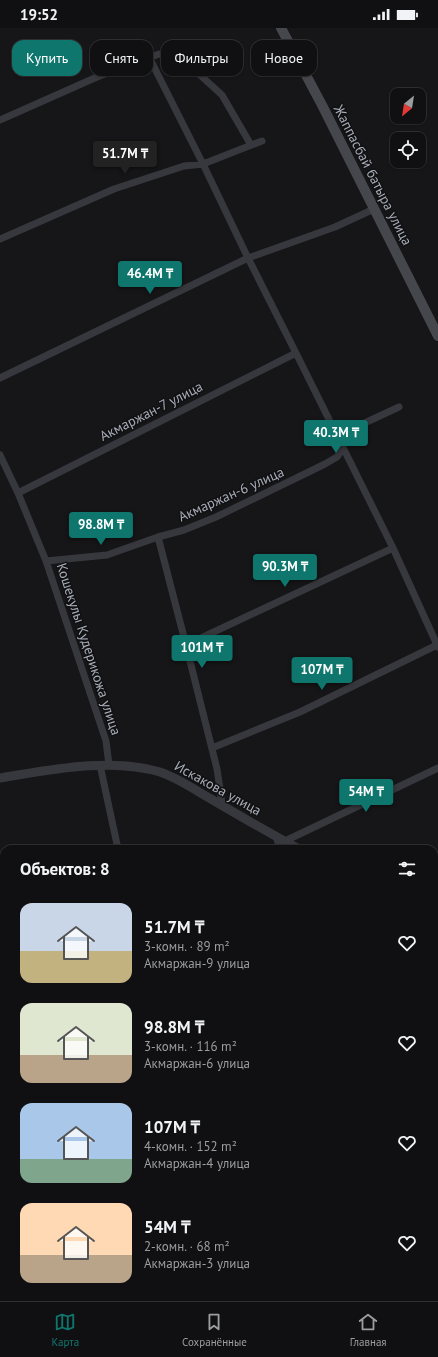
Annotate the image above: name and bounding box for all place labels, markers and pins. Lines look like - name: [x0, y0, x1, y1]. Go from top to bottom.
- pin: 51.7M ₸: [88, 141, 162, 175]
- pin: 46.4M ₸: [113, 261, 187, 295]
- pin: 40.3M ₸: [299, 420, 373, 454]
- pin: 98.8M ₸: [64, 512, 138, 546]
- pin: 90.3M ₸: [248, 554, 322, 588]
- pin: 101M ₸: [169, 635, 235, 669]
- pin: 107M ₸: [289, 657, 355, 691]
- pin: 54M ₸: [338, 779, 394, 813]

